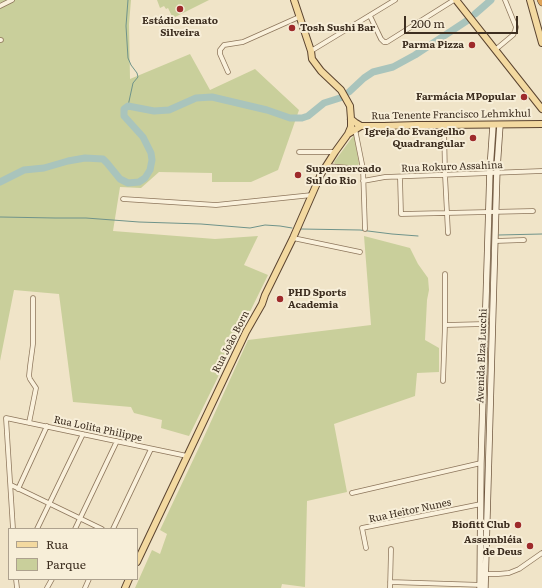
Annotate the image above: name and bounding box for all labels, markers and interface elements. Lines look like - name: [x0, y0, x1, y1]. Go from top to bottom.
- marker: Estádio Renato Silveira: [175, 4, 185, 14]
- scale bar: [406, 8, 520, 34]
- text: 200 m: [411, 14, 445, 32]
- place label: Estádio Renato Silveira: [142, 15, 218, 38]
- place label: Tosh Sushi Bar: [300, 22, 375, 34]
- marker: Tosh Sushi Bar: [287, 23, 297, 33]
- place label: Parma Pizza: [402, 39, 464, 51]
- marker: Parma Pizza: [467, 40, 477, 50]
- place label: Farmácia MPopular: [416, 91, 516, 103]
- marker: Farmácia MPopular: [519, 92, 529, 102]
- street label: Rua Tenente Francisco Lehmkhul: [371, 108, 531, 122]
- place label: Igreja do Evangelho Quadrangular: [365, 126, 465, 150]
- marker: Igreja do Evangelho Quadrangular: [468, 133, 478, 143]
- street label: Rua Rokuro Assahina: [401, 159, 503, 175]
- place label: Supermercado Sul do Rio: [306, 163, 381, 186]
- marker: Supermercado Sul do Rio: [293, 170, 303, 180]
- place label: PHD Sports Academia: [288, 287, 346, 310]
- marker: PHD Sports Academia: [275, 294, 285, 304]
- street label: Avenida Elza Lucchi: [474, 308, 490, 404]
- street label: Rua João Born: [210, 309, 252, 375]
- street label: Rua Lolita Philippe: [53, 414, 143, 444]
- street label: Rua Heitor Nunes: [368, 496, 452, 526]
- place label: Biofitt Club: [452, 519, 510, 531]
- marker: Biofitt Club: [513, 520, 523, 530]
- legend: [8, 528, 138, 580]
- place label: Assembléia de Deus: [464, 534, 522, 558]
- text: Rua: [46, 535, 68, 553]
- marker: Assembléia de Deus: [525, 541, 535, 551]
- text: Parque: [46, 555, 86, 573]

